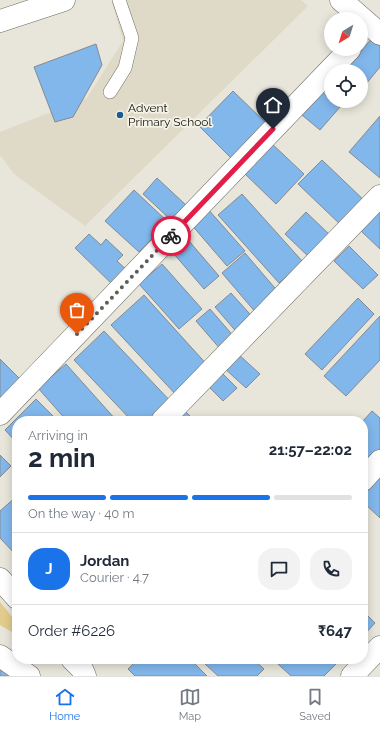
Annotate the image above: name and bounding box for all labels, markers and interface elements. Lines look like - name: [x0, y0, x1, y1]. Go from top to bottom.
- north arrow: [324, 12, 368, 56]
- map controls: [324, 12, 368, 108]
- button: locate: [324, 64, 368, 108]
- pin: [256, 88, 290, 129]
- icon: home: [262, 94, 284, 116]
- place label: Advent Primary School: [128, 101, 212, 129]
- marker: Advent Primary School: [115, 110, 125, 120]
- courier: [151, 216, 191, 256]
- icon: bike: [160, 225, 182, 247]
- pin: [60, 293, 94, 334]
- icon: bag: [66, 299, 88, 321]
- text: Arriving in: [28, 428, 88, 443]
- text: 21:57–22:02: [269, 441, 352, 459]
- text: 2 min: [28, 443, 95, 473]
- text: On the way · 40 m: [28, 506, 135, 521]
- button: chat: [258, 548, 300, 590]
- button: phone: [310, 548, 352, 590]
- text: Jordan: [80, 552, 129, 570]
- text: J: [45, 560, 53, 578]
- text: Courier · 4.7: [80, 570, 149, 585]
- text: Order #6226: [28, 622, 115, 640]
- text: ₹647: [318, 622, 352, 640]
- tab: Home: [49, 686, 80, 723]
- tab: Map: [179, 686, 201, 723]
- tab: Saved: [299, 686, 331, 723]

